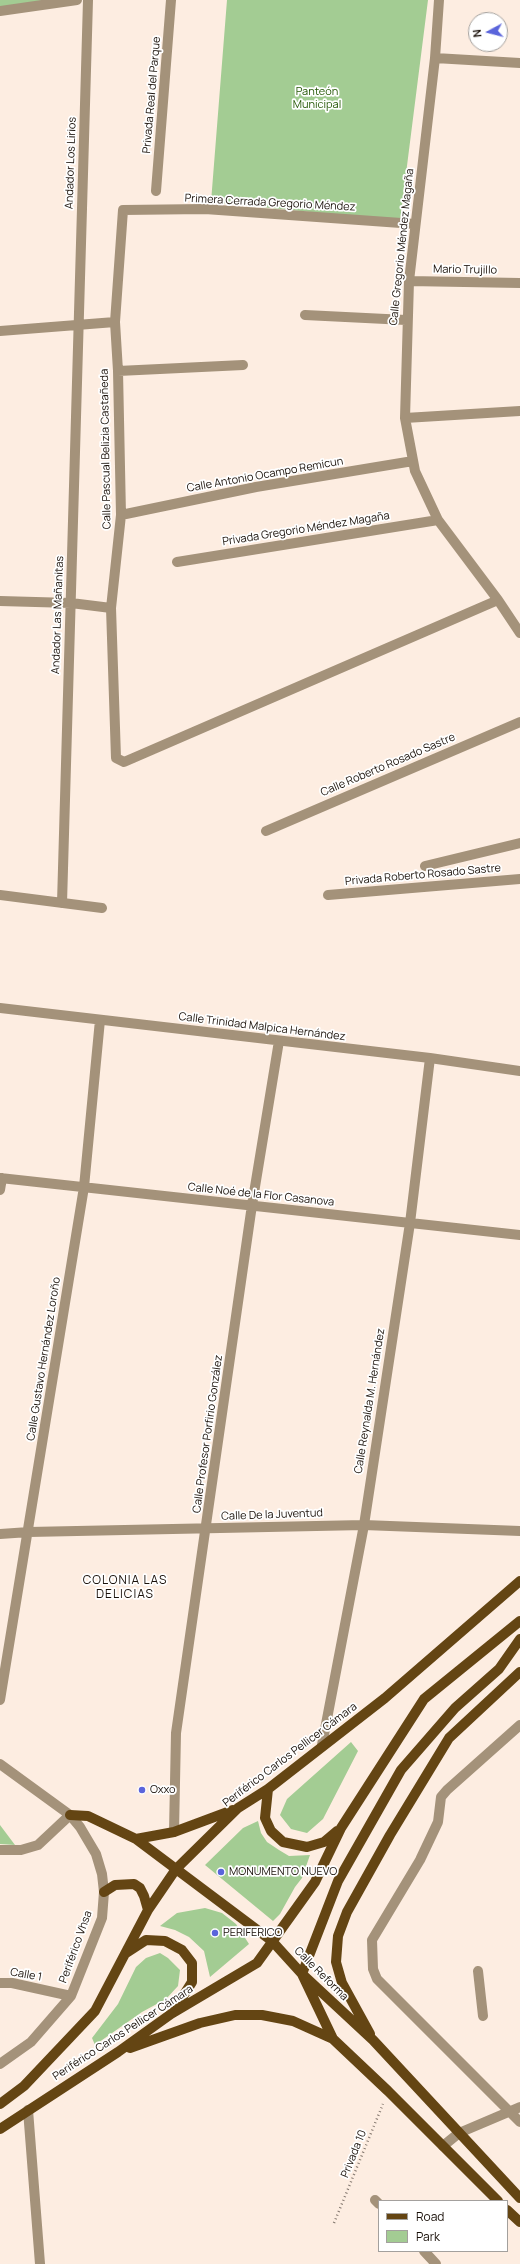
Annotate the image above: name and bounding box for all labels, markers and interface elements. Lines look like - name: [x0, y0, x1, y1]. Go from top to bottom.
- north arrow: [468, 12, 508, 52]
- text: N: [469, 29, 485, 38]
- street label: Privada Real del Parque: [140, 36, 164, 154]
- park label: Panteón Municipal: [293, 85, 341, 111]
- street label: Andador Los Lirios: [63, 117, 79, 209]
- street label: Calle Gregorio Méndez Magaña: [387, 168, 417, 326]
- street label: Primera Cerrada Gregorio Méndez: [184, 192, 356, 214]
- street label: Mario Trujillo: [433, 263, 497, 277]
- street label: Calle Pascual Belizia Castañeda: [98, 369, 114, 529]
- street label: Calle Antonio Ocampo Remicun: [186, 455, 344, 495]
- street label: Privada Gregorio Méndez Magaña: [221, 509, 391, 549]
- street label: Andador Las Mañanitas: [49, 556, 67, 674]
- street label: Calle Roberto Rosado Sastre: [319, 731, 457, 799]
- street label: Privada Roberto Rosado Sastre: [344, 862, 502, 888]
- street label: Calle Trinidad Malpica Hernández: [178, 1010, 346, 1044]
- street label: Calle Noé de la Flor Casanova: [187, 1181, 335, 1209]
- street label: Calle Gustavo Hernández Loroño: [25, 1276, 63, 1442]
- street label: Calle Reynalda M. Hernández: [352, 1327, 388, 1475]
- street label: Calle Profesor Porfirio González: [190, 1354, 226, 1514]
- street label: Calle De la Juventud: [221, 1507, 323, 1523]
- district label: COLONIA LAS DELICIAS: [83, 1574, 167, 1602]
- street label: Periférico Carlos Pellicer Cámara: [220, 1700, 360, 1810]
- place label: Oxxo: [150, 1783, 176, 1797]
- marker: Oxxo: [137, 1785, 147, 1795]
- place label: MONUMENTO NUEVO: [229, 1865, 337, 1879]
- marker: MONUMENTO NUEVO: [216, 1867, 226, 1877]
- street label: Periférico Vhsa: [57, 1909, 95, 1985]
- place label: PERIFERICO: [223, 1926, 283, 1940]
- marker: PERIFERICO: [210, 1928, 220, 1938]
- street label: Calle Reforma: [291, 1944, 351, 2004]
- street label: Calle 1: [9, 1966, 43, 1984]
- street label: Periférico Carlos Pellicer Cámara: [50, 1983, 196, 2083]
- street label: Privada 10: [338, 2128, 370, 2180]
- legend: [378, 2200, 508, 2252]
- text: Road: [416, 2208, 444, 2225]
- text: Park: [416, 2228, 440, 2245]

